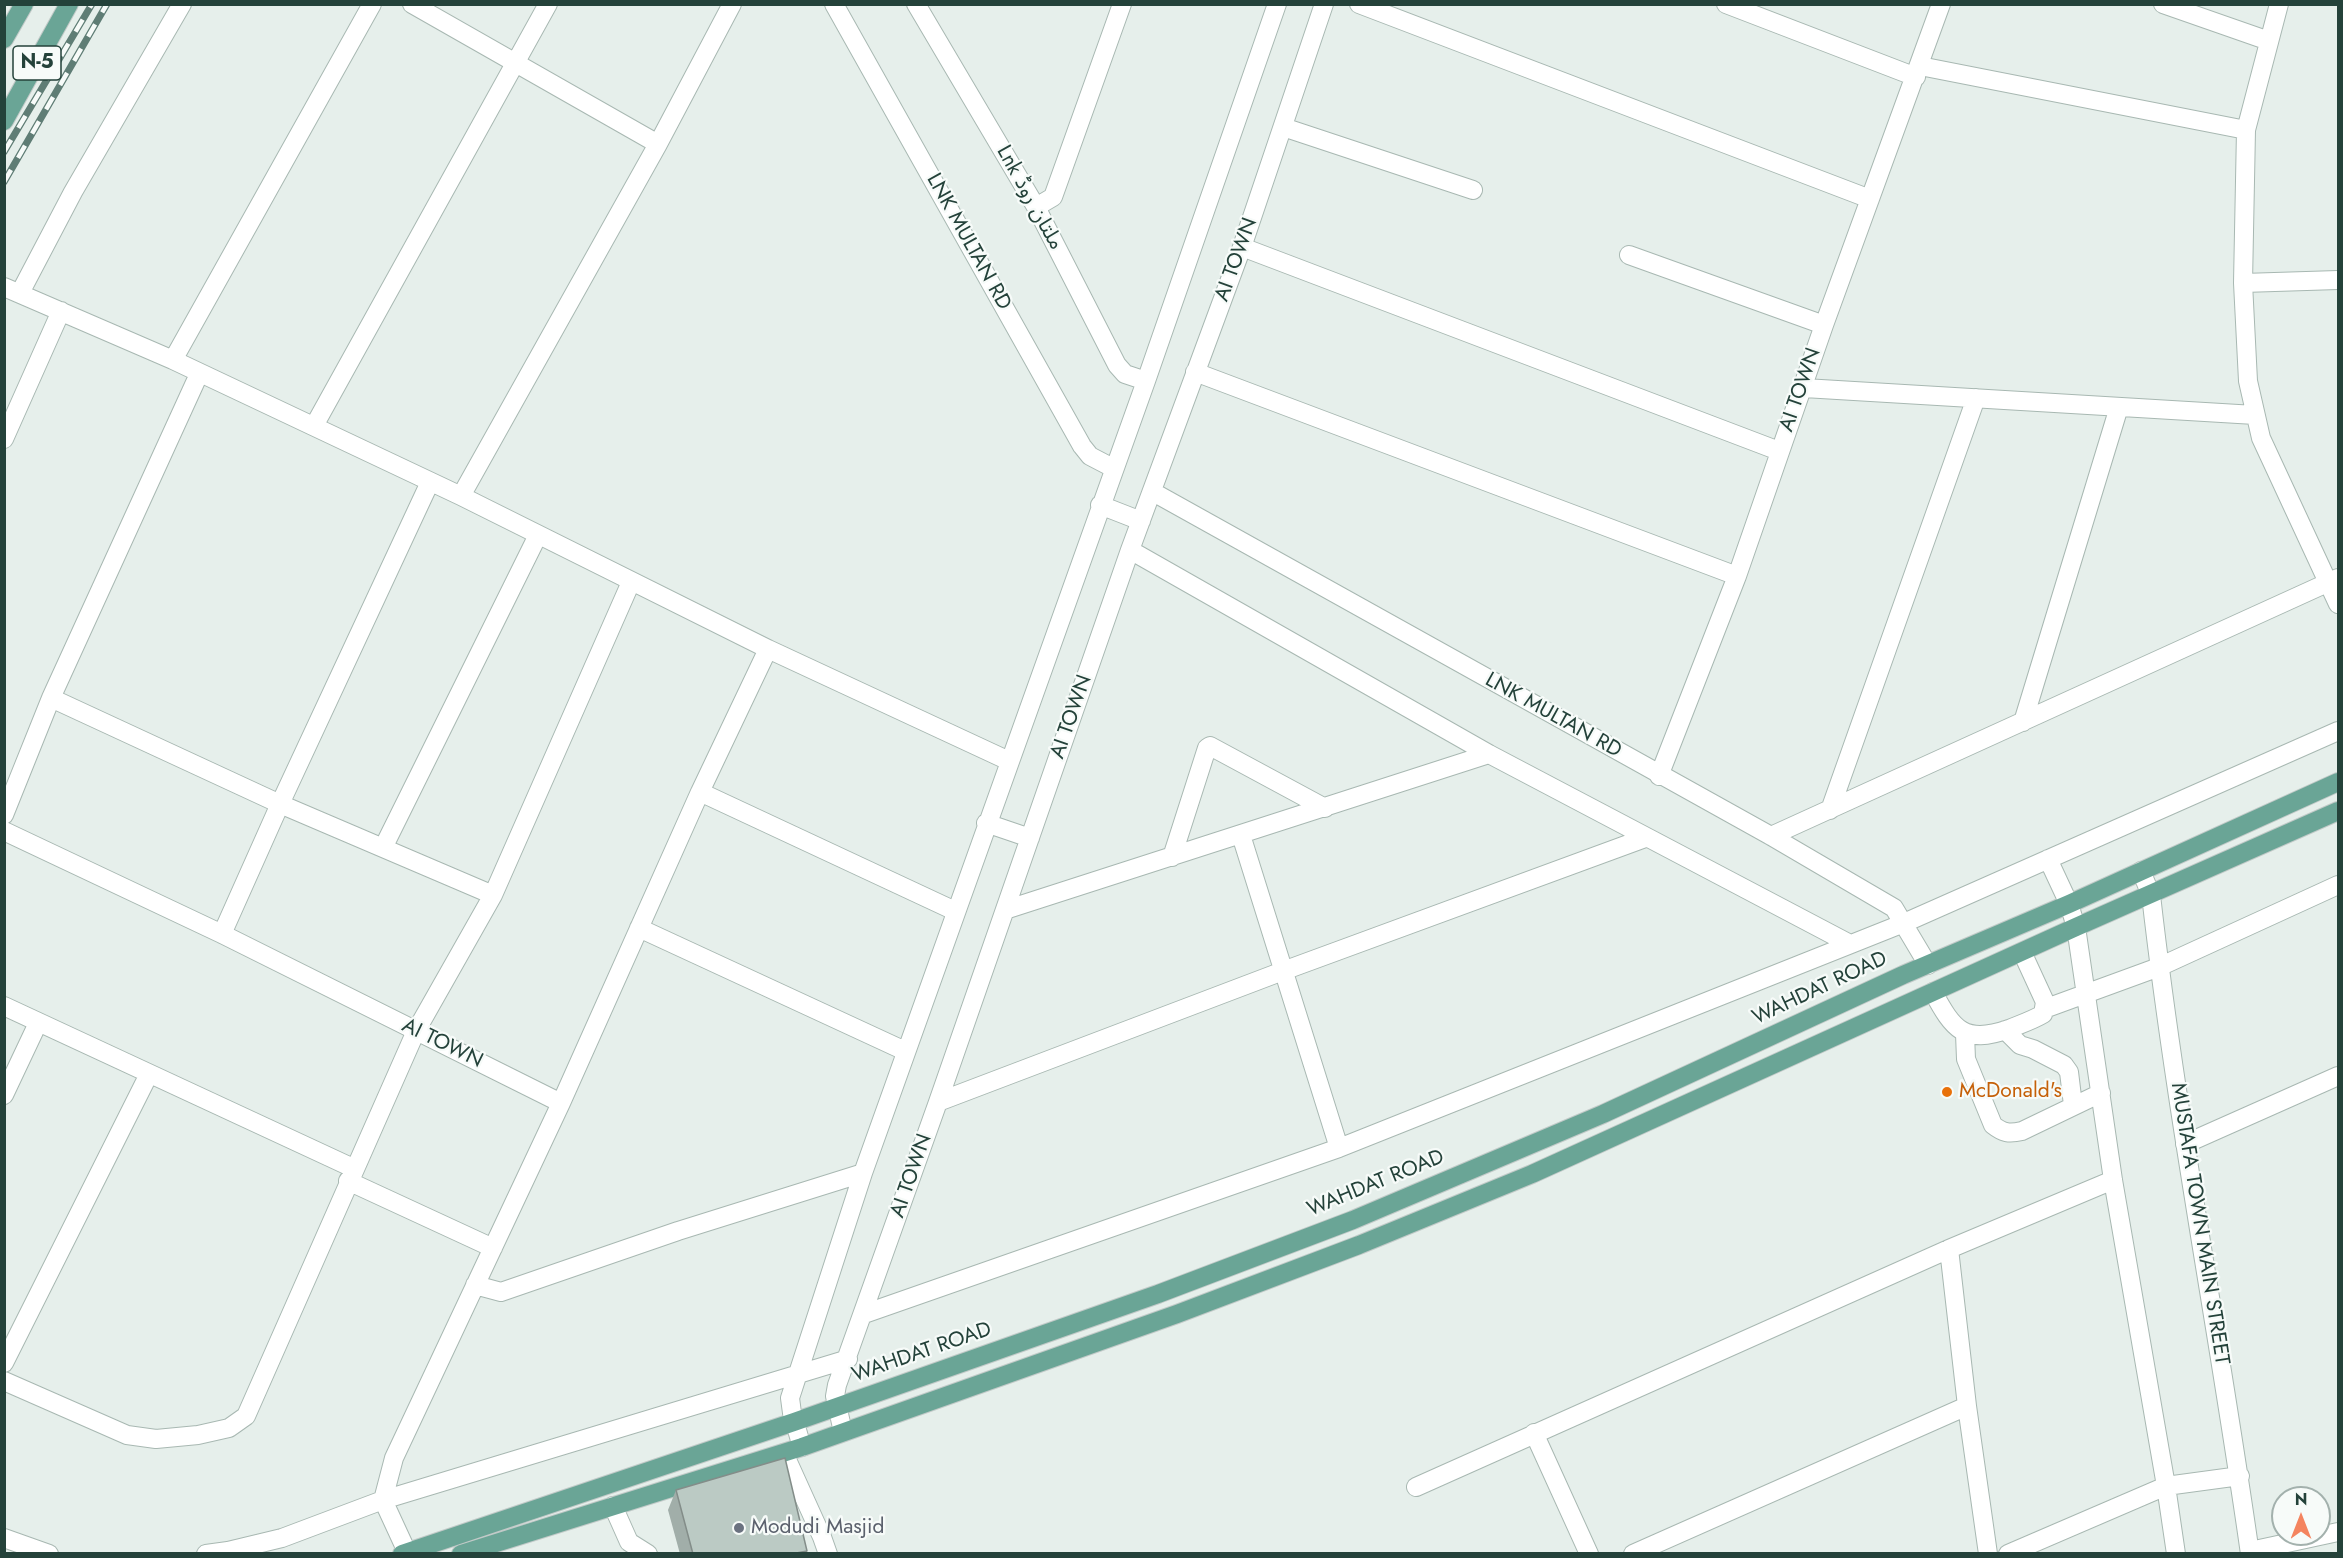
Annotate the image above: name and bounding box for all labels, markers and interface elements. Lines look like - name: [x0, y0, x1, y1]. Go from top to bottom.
- road number: N-5: [13, 46, 61, 80]
- street label: Lnk ملتان روڈ: [990, 142, 1068, 254]
- street label: LNK MULTAN RD: [920, 169, 1016, 315]
- street label: AI TOWN: [1210, 215, 1264, 305]
- street label: AI TOWN: [1775, 345, 1827, 435]
- street label: LNK MULTAN RD: [1480, 668, 1626, 764]
- street label: AI TOWN: [1046, 672, 1098, 762]
- street label: WAHDAT ROAD: [1749, 947, 1891, 1031]
- street label: AI TOWN: [397, 1014, 487, 1074]
- place label: McDonald's: [1959, 1079, 2062, 1105]
- street label: MUSTAFA TOWN MAIN STREET: [2164, 1081, 2234, 1367]
- marker: McDonald's: [1940, 1085, 1954, 1099]
- street label: AI TOWN: [886, 1131, 938, 1221]
- street label: WAHDAT ROAD: [1304, 1145, 1448, 1223]
- street label: WAHDAT ROAD: [849, 1317, 995, 1389]
- north arrow: [2271, 1486, 2331, 1546]
- text: N: [2295, 1488, 2307, 1511]
- place label: Modudi Masjid: [751, 1515, 884, 1541]
- marker: Modudi Masjid: [732, 1521, 746, 1535]

